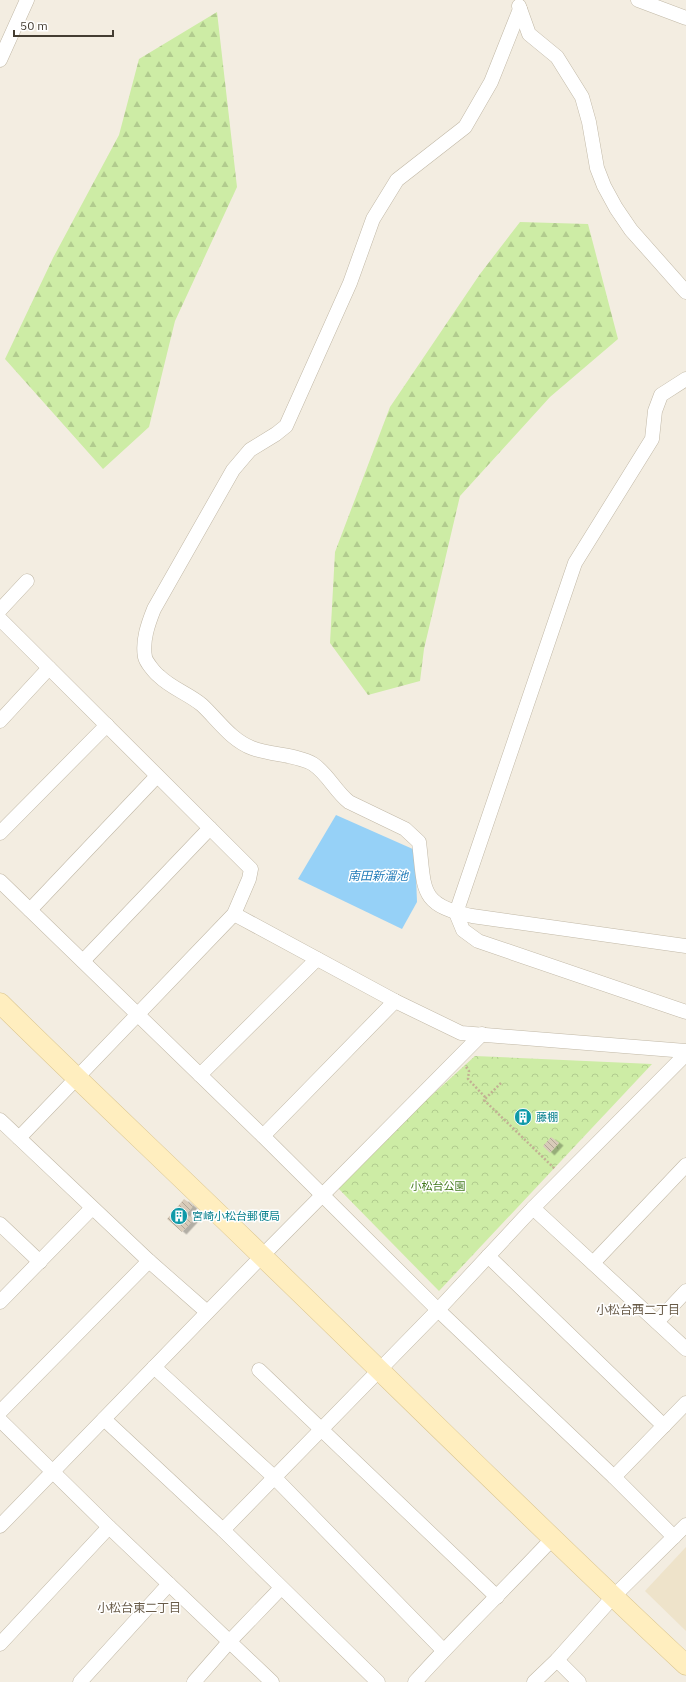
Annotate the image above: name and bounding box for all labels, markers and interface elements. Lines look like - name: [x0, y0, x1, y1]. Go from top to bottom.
- scale bar: [14, 12, 113, 38]
- text: 50 m: [20, 18, 48, 33]
- water label: 南田新溜池: [348, 868, 409, 883]
- building icon: 藤棚: [513, 1107, 533, 1127]
- place label: 藤棚: [536, 1110, 558, 1124]
- park label: 小松台公園: [411, 1179, 466, 1193]
- building icon: 宮崎小松台郵便局: [169, 1206, 189, 1226]
- place label: 宮崎小松台郵便局: [192, 1209, 280, 1223]
- district label: 小松台西二丁目: [596, 1302, 680, 1317]
- district label: 小松台東二丁目: [97, 1600, 181, 1615]

